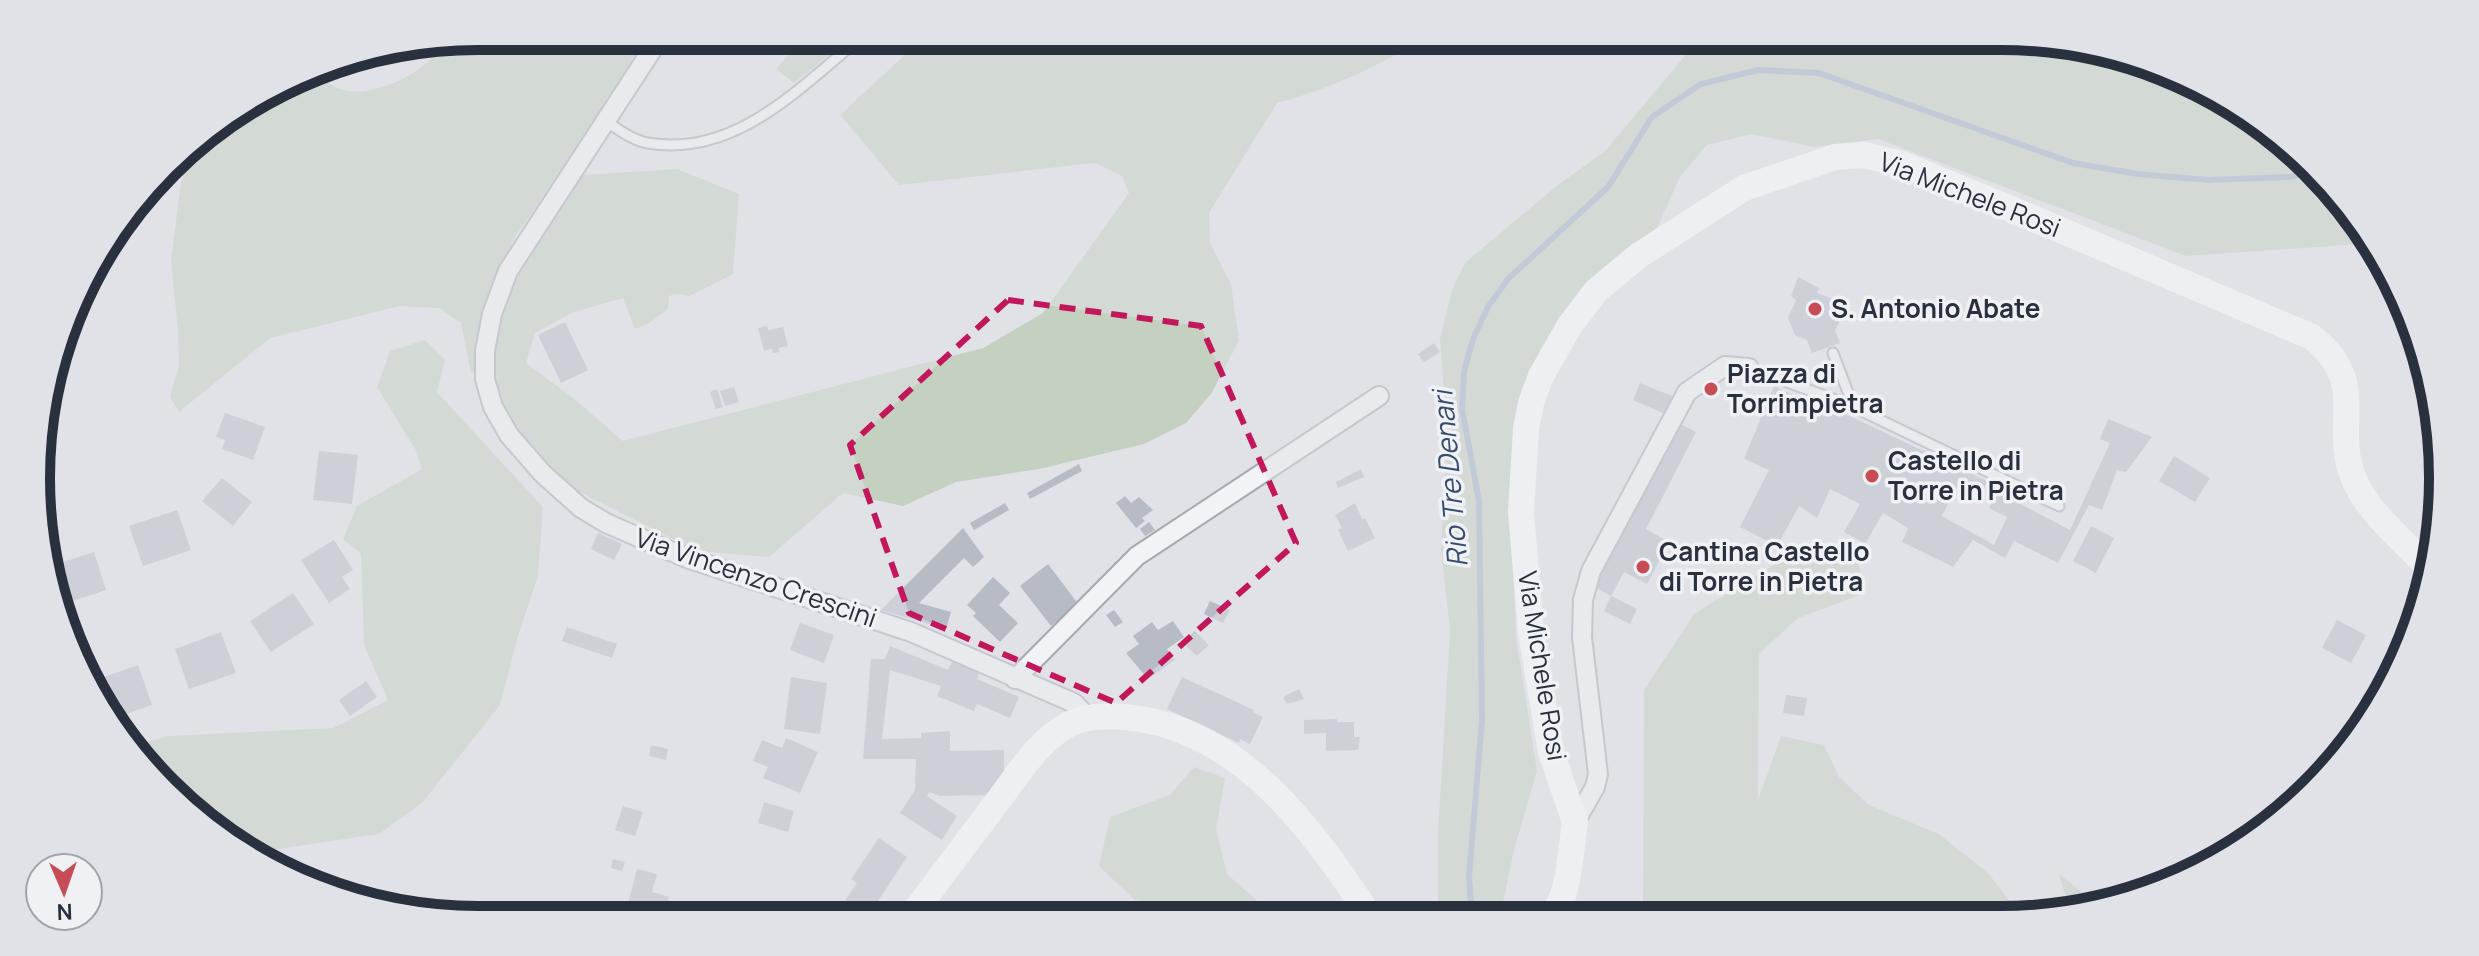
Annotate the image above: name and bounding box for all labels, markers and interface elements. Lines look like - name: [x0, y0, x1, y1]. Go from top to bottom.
- street label: Via Michele Rosi: [1874, 143, 2066, 245]
- place label: S. Antonio Abate: [1831, 290, 2040, 326]
- marker: S. Antonio Abate: [1806, 300, 1824, 318]
- place label: Piazza di Torrimpietra: [1727, 355, 1883, 421]
- marker: Piazza di Torrimpietra: [1702, 380, 1720, 398]
- water label: Rio Tre Denari: [1422, 386, 1476, 569]
- place label: Castello di Torre in Pietra: [1888, 442, 2064, 508]
- marker: Castello di Torre in Pietra: [1863, 467, 1881, 485]
- street label: Via Vincenzo Crescini: [631, 519, 882, 635]
- place label: Cantina Castello di Torre in Pietra: [1659, 533, 1870, 599]
- marker: Cantina Castello di Torre in Pietra: [1634, 558, 1652, 576]
- street label: Via Michele Rosi: [1510, 568, 1576, 763]
- north arrow: [24, 852, 104, 932]
- text: N: [56, 897, 73, 927]

